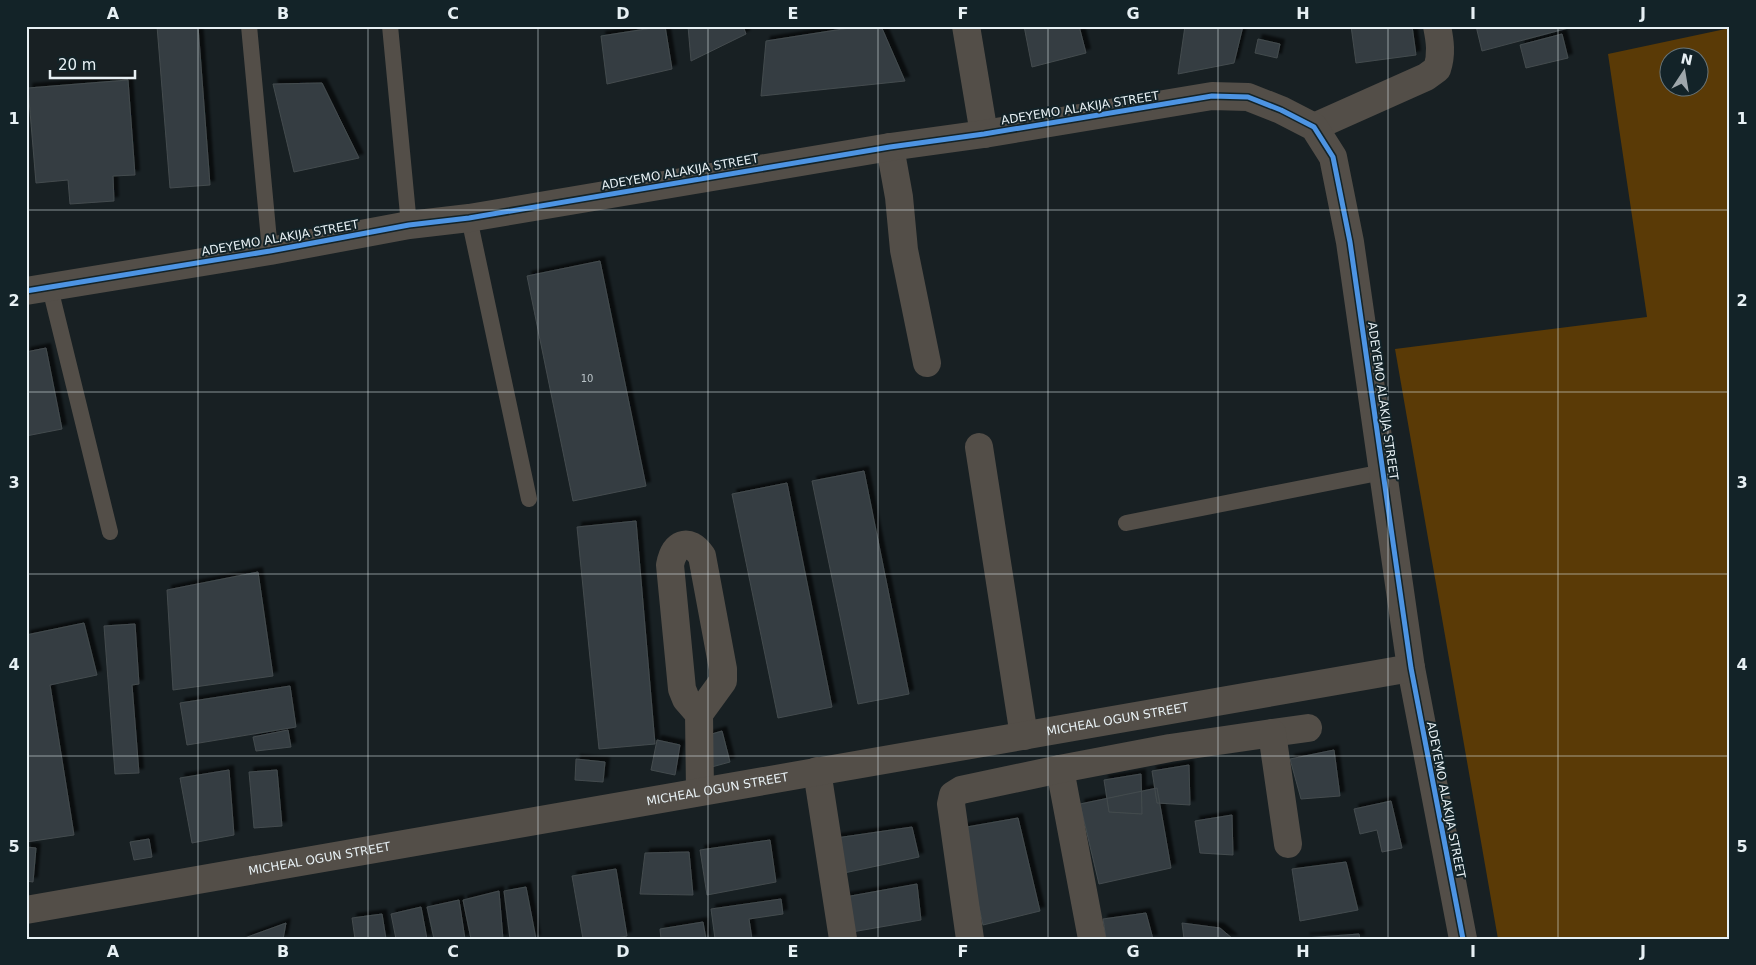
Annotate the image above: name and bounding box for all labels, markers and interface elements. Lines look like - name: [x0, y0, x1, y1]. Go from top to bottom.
- text: A: [107, 4, 120, 23]
- text: B: [277, 4, 289, 23]
- text: C: [447, 4, 459, 23]
- text: D: [616, 4, 630, 23]
- text: E: [788, 4, 798, 23]
- text: F: [958, 4, 968, 23]
- text: G: [1126, 4, 1140, 23]
- text: H: [1296, 4, 1310, 23]
- text: I: [1470, 4, 1476, 23]
- text: J: [1639, 4, 1646, 23]
- scale bar: [50, 48, 135, 80]
- north arrow: [1658, 48, 1708, 98]
- text: N: [1679, 50, 1694, 68]
- text: 20 m: [58, 56, 96, 74]
- street label: ADEYEMO ALAKIJA STREET: [1000, 89, 1161, 127]
- text: 1: [8, 109, 20, 128]
- text: 1: [1736, 109, 1748, 128]
- street label: ADEYEMO ALAKIJA STREET: [600, 151, 760, 193]
- street label: ADEYEMO ALAKIJA STREET: [200, 217, 360, 259]
- text: 2: [8, 291, 20, 310]
- text: 2: [1736, 291, 1748, 310]
- street label: ADEYEMO ALAKIJA STREET: [1365, 321, 1401, 482]
- house number: 10: [581, 373, 593, 384]
- text: 3: [8, 473, 20, 492]
- text: 3: [1736, 473, 1748, 492]
- text: 4: [8, 655, 20, 674]
- text: 4: [1736, 655, 1748, 674]
- street label: MICHEAL OGUN STREET: [1045, 700, 1190, 739]
- street label: ADEYEMO ALAKIJA STREET: [1424, 720, 1468, 880]
- street label: MICHEAL OGUN STREET: [645, 770, 790, 808]
- text: 5: [8, 837, 20, 856]
- text: 5: [1736, 837, 1748, 856]
- street label: MICHEAL OGUN STREET: [247, 839, 392, 878]
- text: A: [107, 942, 120, 961]
- text: B: [277, 942, 289, 961]
- text: C: [447, 942, 459, 961]
- text: D: [616, 942, 630, 961]
- text: E: [788, 942, 798, 961]
- text: F: [958, 942, 968, 961]
- text: G: [1126, 942, 1140, 961]
- text: H: [1296, 942, 1310, 961]
- text: I: [1470, 942, 1476, 961]
- text: J: [1639, 942, 1646, 961]

